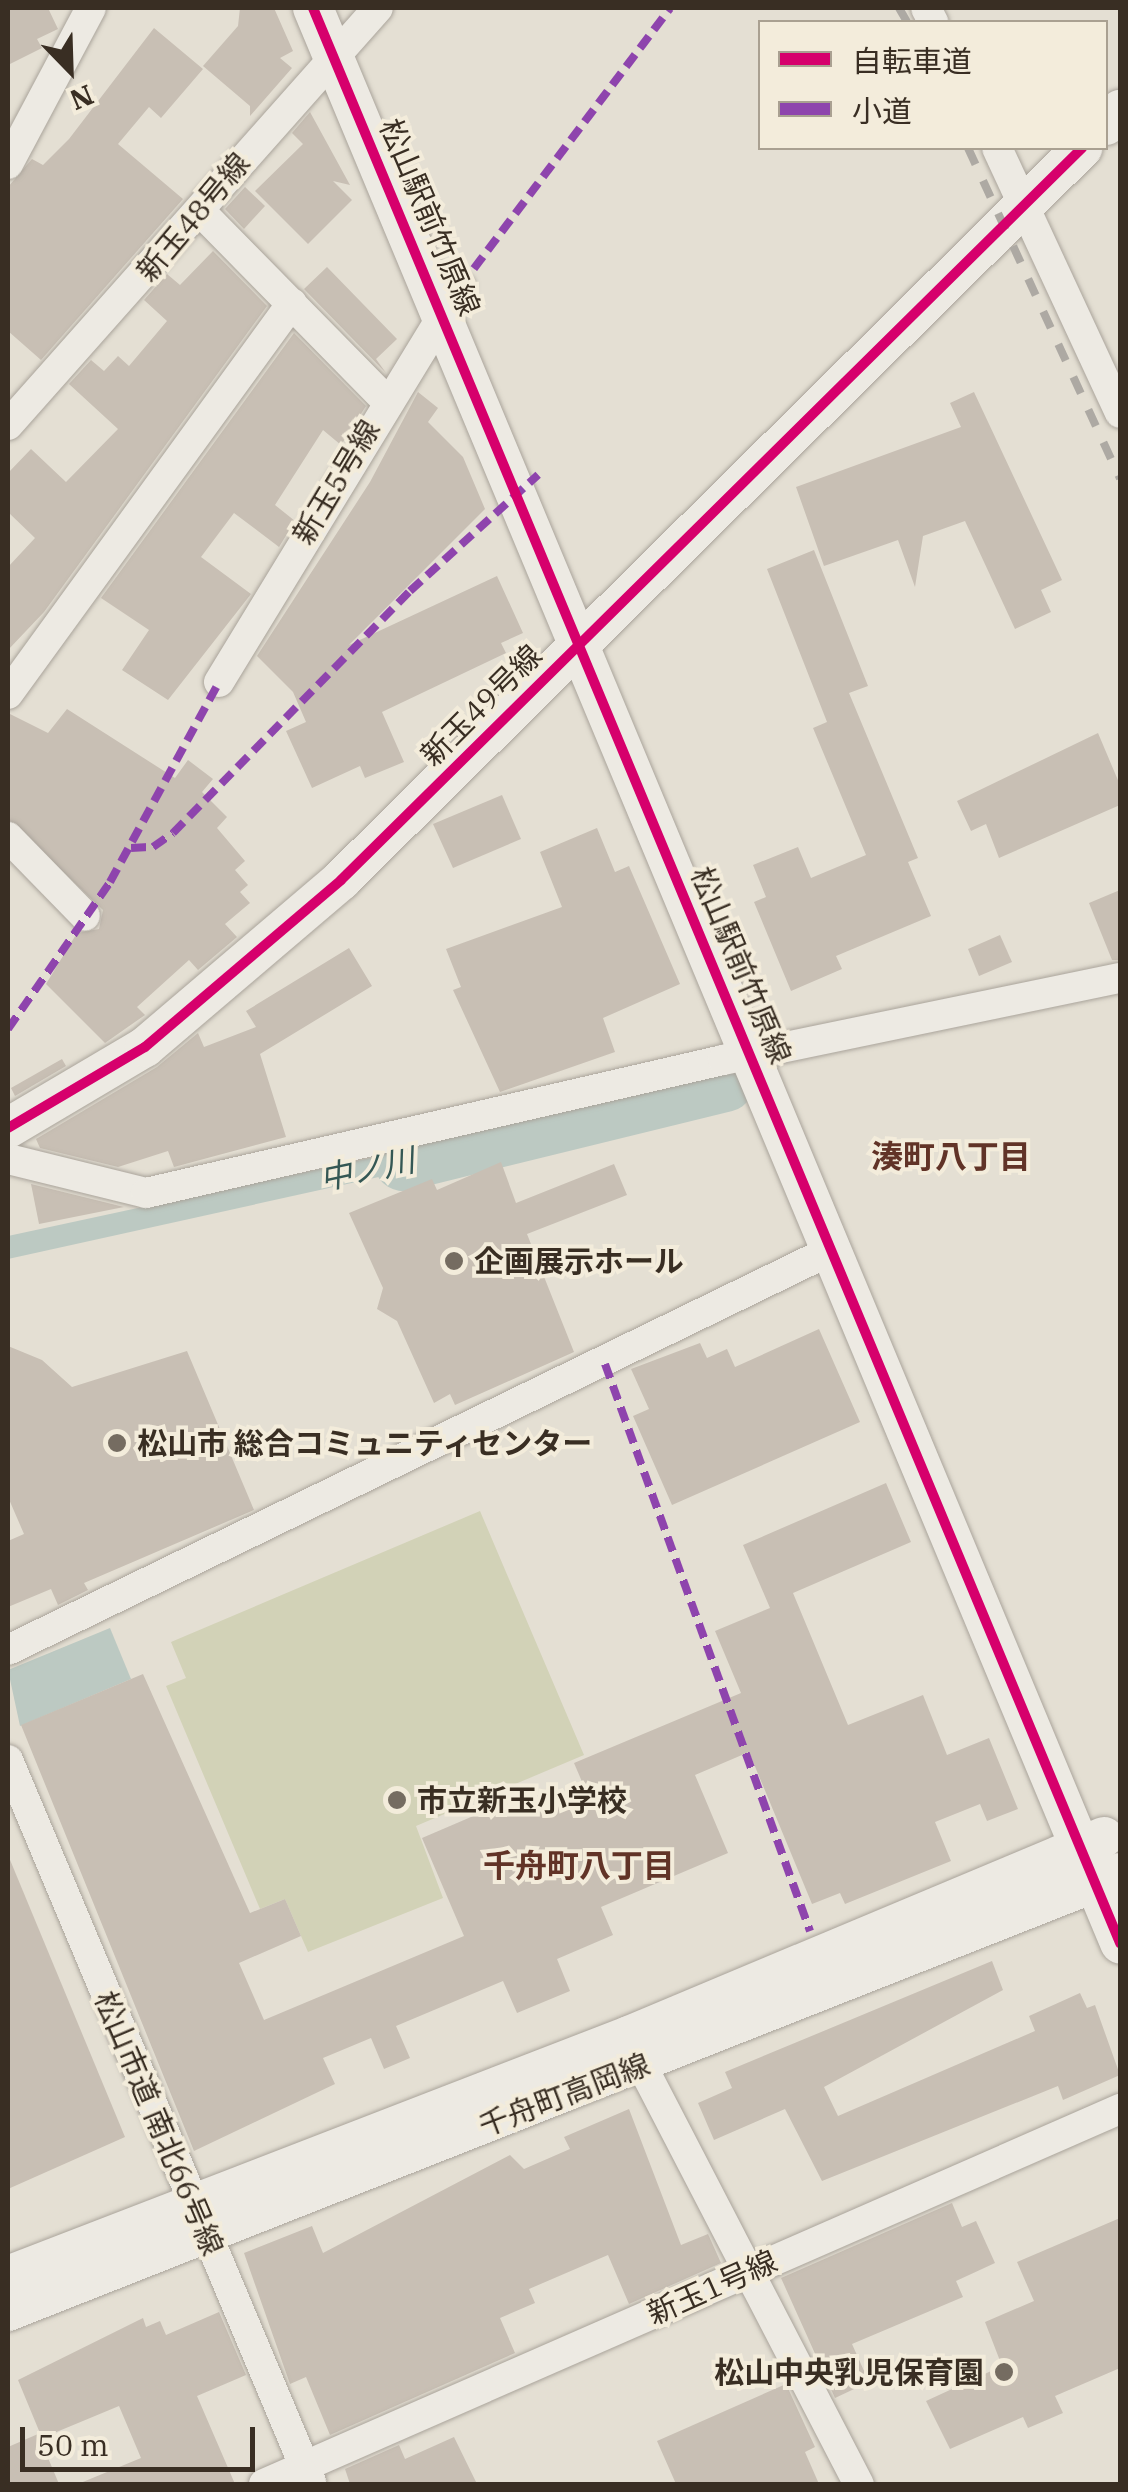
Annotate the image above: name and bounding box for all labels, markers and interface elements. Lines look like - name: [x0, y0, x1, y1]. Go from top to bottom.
- north arrow: [20, 20, 120, 120]
- legend: [758, 20, 1108, 150]
- text: 自転車道: [852, 41, 972, 80]
- text: N: [64, 77, 99, 119]
- text: 小道: [852, 91, 912, 130]
- street label: 松山駅前竹原線: [372, 113, 488, 321]
- street label: 新玉48号線: [129, 146, 257, 288]
- street label: 新玉5号線: [285, 414, 387, 550]
- street label: 新玉49号線: [413, 637, 549, 773]
- street label: 松山駅前竹原線: [683, 861, 799, 1069]
- district label: 湊町八丁目: [871, 1137, 1031, 1175]
- water label: 中ノ川: [316, 1140, 418, 1198]
- place label: 企画展示ホール: [474, 1243, 684, 1279]
- marker: 企画展示ホール: [443, 1250, 465, 1272]
- place label: 松山市 総合コミュニティセンター: [137, 1425, 594, 1461]
- marker: 松山市 総合コミュニティセンター: [106, 1432, 128, 1454]
- place label: 市立新玉小学校: [417, 1782, 627, 1818]
- marker: 市立新玉小学校: [386, 1789, 408, 1811]
- district label: 千舟町八丁目: [483, 1846, 675, 1884]
- street label: 松山市道 南北66号線: [87, 1986, 231, 2260]
- street label: 千舟町高岡線: [474, 2046, 654, 2144]
- street label: 新玉1号線: [642, 2242, 782, 2332]
- place label: 松山中央乳児保育園: [714, 2354, 984, 2390]
- marker: 松山中央乳児保育園: [993, 2361, 1015, 2383]
- scale bar: [25, 2407, 260, 2469]
- text: 50 m: [37, 2425, 109, 2464]

